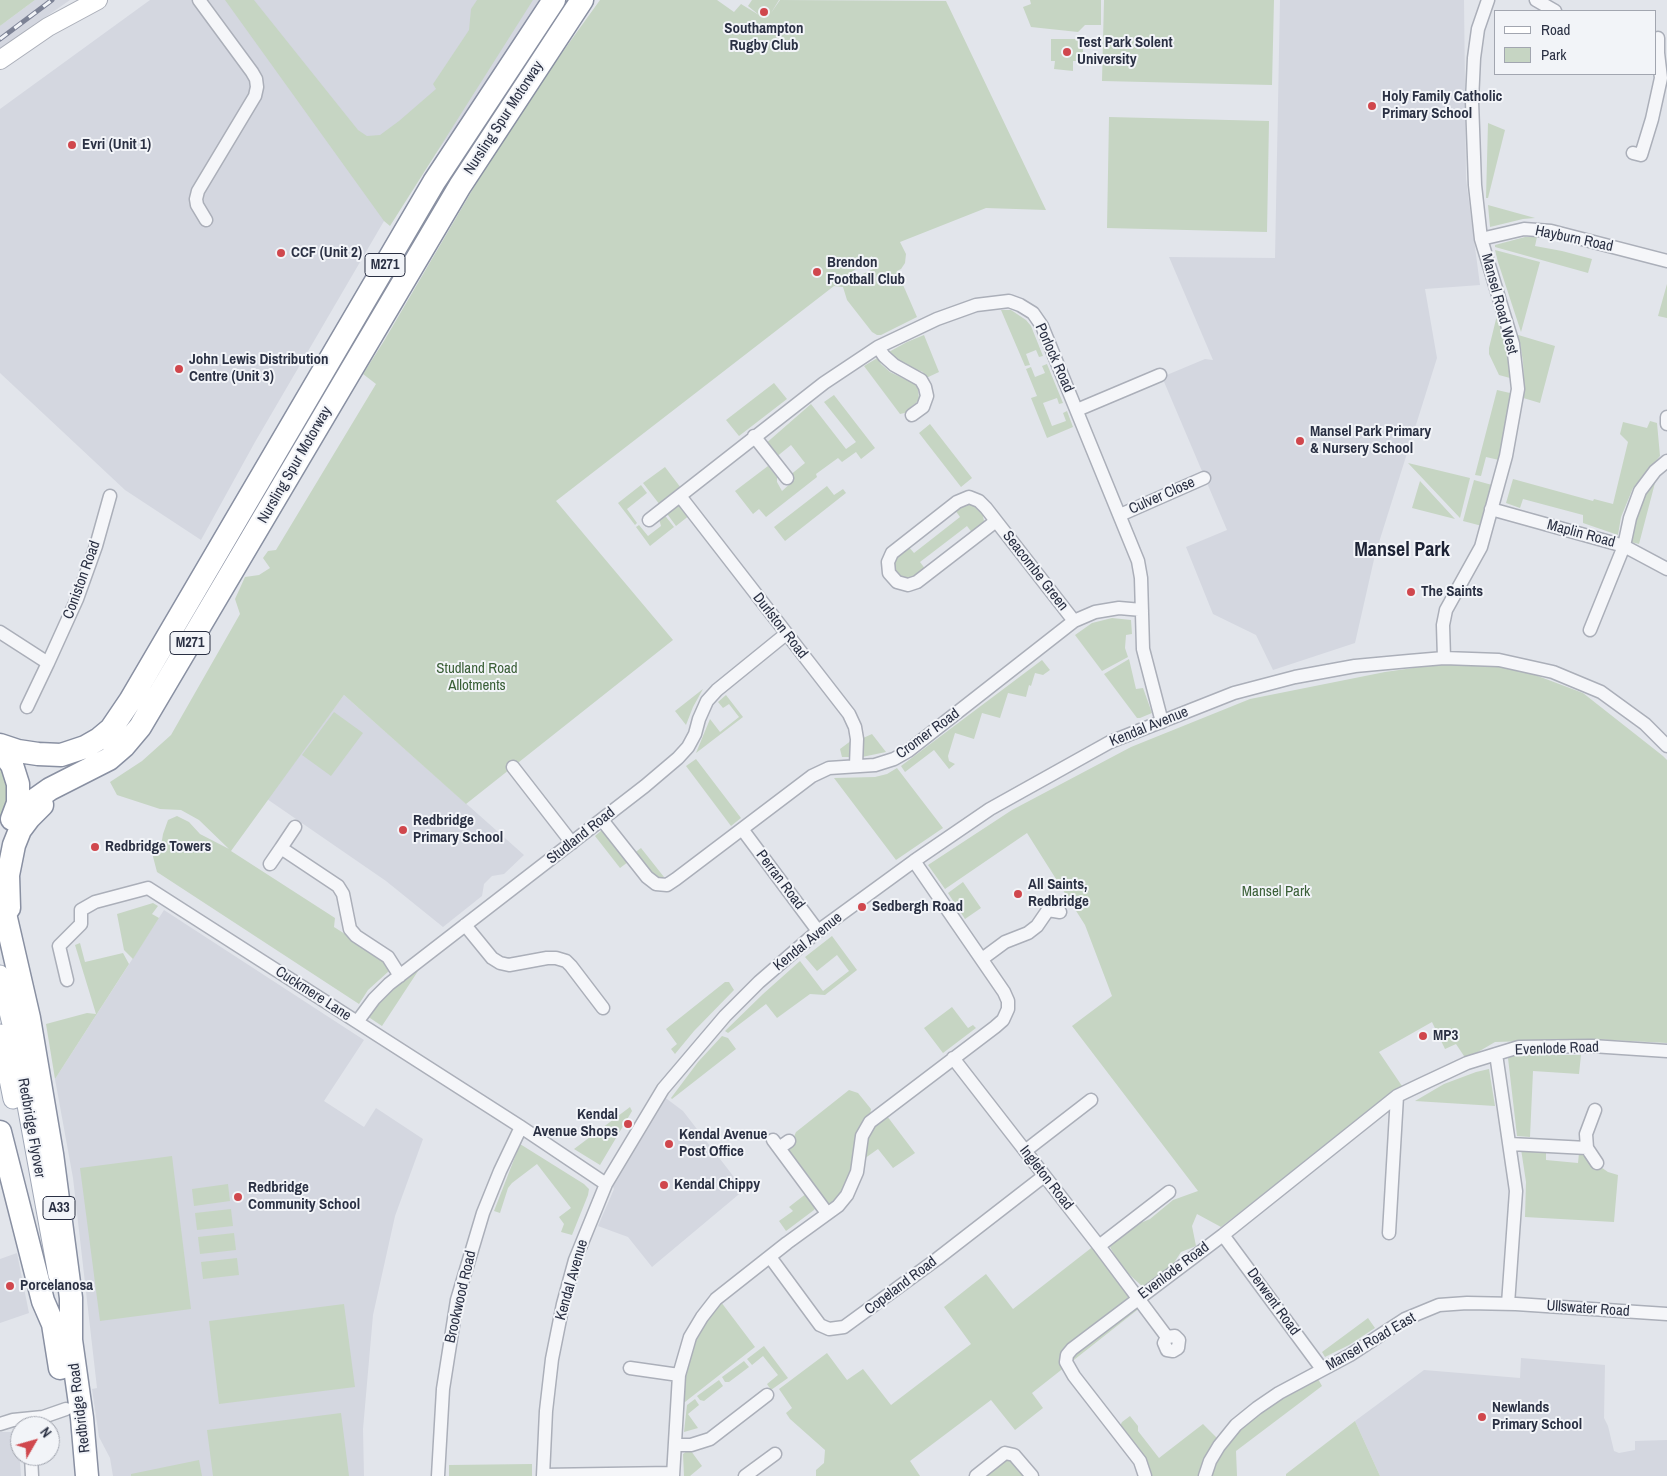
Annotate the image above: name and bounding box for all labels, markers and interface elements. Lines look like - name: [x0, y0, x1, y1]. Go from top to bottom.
- marker: Southampton Rugby Club: [758, 6, 770, 18]
- legend: [1494, 10, 1657, 75]
- text: Road: [1541, 19, 1570, 40]
- place label: Southampton Rugby Club: [724, 20, 804, 55]
- place label: Test Park Solent University: [1077, 34, 1172, 69]
- text: Park: [1541, 44, 1566, 65]
- marker: Test Park Solent University: [1061, 46, 1073, 58]
- street label: Nursling Spur Motorway: [461, 58, 547, 178]
- place label: Holy Family Catholic Primary School: [1382, 88, 1502, 123]
- marker: Holy Family Catholic Primary School: [1366, 100, 1378, 112]
- place label: Evri (Unit 1): [82, 136, 151, 154]
- marker: Evri (Unit 1): [66, 139, 78, 151]
- street label: Hayburn Road: [1533, 222, 1615, 256]
- place label: CCF (Unit 2): [291, 244, 362, 262]
- marker: CCF (Unit 2): [275, 247, 287, 259]
- street label: Mansel Road West: [1477, 252, 1521, 356]
- road number: M271: [365, 254, 405, 276]
- place label: Brendon Football Club: [827, 254, 905, 289]
- marker: Brendon Football Club: [811, 266, 823, 278]
- street label: Porlock Road: [1031, 321, 1077, 395]
- place label: John Lewis Distribution Centre (Unit 3): [189, 351, 328, 386]
- marker: John Lewis Distribution Centre (Unit 3): [173, 363, 185, 375]
- street label: Nursling Spur Motorway: [254, 403, 336, 527]
- place label: Mansel Park Primary & Nursery School: [1310, 423, 1431, 458]
- marker: Mansel Park Primary & Nursery School: [1294, 435, 1306, 447]
- street label: Culver Close: [1126, 473, 1198, 519]
- street label: Maplin Road: [1545, 516, 1617, 552]
- street label: Seacombe Green: [998, 527, 1072, 615]
- street label: Coniston Road: [60, 538, 104, 622]
- district label: Mansel Park: [1354, 539, 1450, 563]
- place label: The Saints: [1421, 583, 1483, 601]
- marker: The Saints: [1405, 586, 1417, 598]
- street label: Durlston Road: [749, 589, 811, 663]
- road number: M271: [170, 632, 210, 654]
- park label: Studland Road Allotments: [436, 660, 518, 695]
- street label: Kendal Avenue: [1107, 703, 1191, 751]
- street label: Cromer Road: [893, 705, 963, 763]
- street label: Studland Road: [543, 804, 619, 868]
- place label: Redbridge Primary School: [413, 812, 503, 847]
- marker: Redbridge Primary School: [397, 824, 409, 836]
- place label: Redbridge Towers: [105, 838, 211, 856]
- marker: Redbridge Towers: [89, 841, 101, 853]
- street label: Perran Road: [752, 847, 808, 913]
- place label: All Saints, Redbridge: [1028, 876, 1089, 911]
- park label: Mansel Park: [1242, 883, 1310, 901]
- marker: All Saints, Redbridge: [1012, 888, 1024, 900]
- place label: Sedbergh Road: [872, 898, 963, 916]
- marker: Sedbergh Road: [856, 901, 868, 913]
- street label: Kendal Avenue: [770, 909, 846, 975]
- street label: Cuckmere Lane: [272, 963, 354, 1025]
- place label: MP3: [1433, 1027, 1458, 1045]
- marker: MP3: [1417, 1030, 1429, 1042]
- street label: Evenlode Road: [1515, 1039, 1599, 1059]
- street label: Redbridge Flyover: [13, 1077, 49, 1179]
- place label: Kendal Avenue Shops: [533, 1106, 618, 1141]
- marker: Kendal Avenue Shops: [622, 1118, 634, 1130]
- place label: Kendal Avenue Post Office: [679, 1126, 767, 1161]
- marker: Kendal Avenue Post Office: [663, 1138, 675, 1150]
- street label: Ingleton Road: [1015, 1142, 1077, 1214]
- place label: Kendal Chippy: [674, 1176, 760, 1194]
- place label: Redbridge Community School: [248, 1179, 360, 1214]
- marker: Kendal Chippy: [658, 1179, 670, 1191]
- marker: Redbridge Community School: [232, 1191, 244, 1203]
- road number: A33: [43, 1196, 75, 1220]
- street label: Kendal Avenue: [552, 1238, 592, 1322]
- street label: Evenlode Road: [1135, 1239, 1213, 1303]
- street label: Brookwood Road: [442, 1249, 480, 1345]
- street label: Copeland Road: [861, 1253, 941, 1319]
- street label: Derwent Road: [1243, 1265, 1303, 1339]
- place label: Porcelanosa: [20, 1277, 93, 1295]
- marker: Porcelanosa: [4, 1280, 16, 1292]
- street label: Ullswater Road: [1546, 1297, 1630, 1321]
- street label: Mansel Road East: [1323, 1309, 1419, 1375]
- street label: Redbridge Road: [66, 1362, 94, 1454]
- place label: Newlands Primary School: [1492, 1399, 1582, 1434]
- marker: Newlands Primary School: [1476, 1411, 1488, 1423]
- north arrow: [10, 1416, 60, 1466]
- text: N: [36, 1424, 56, 1441]

